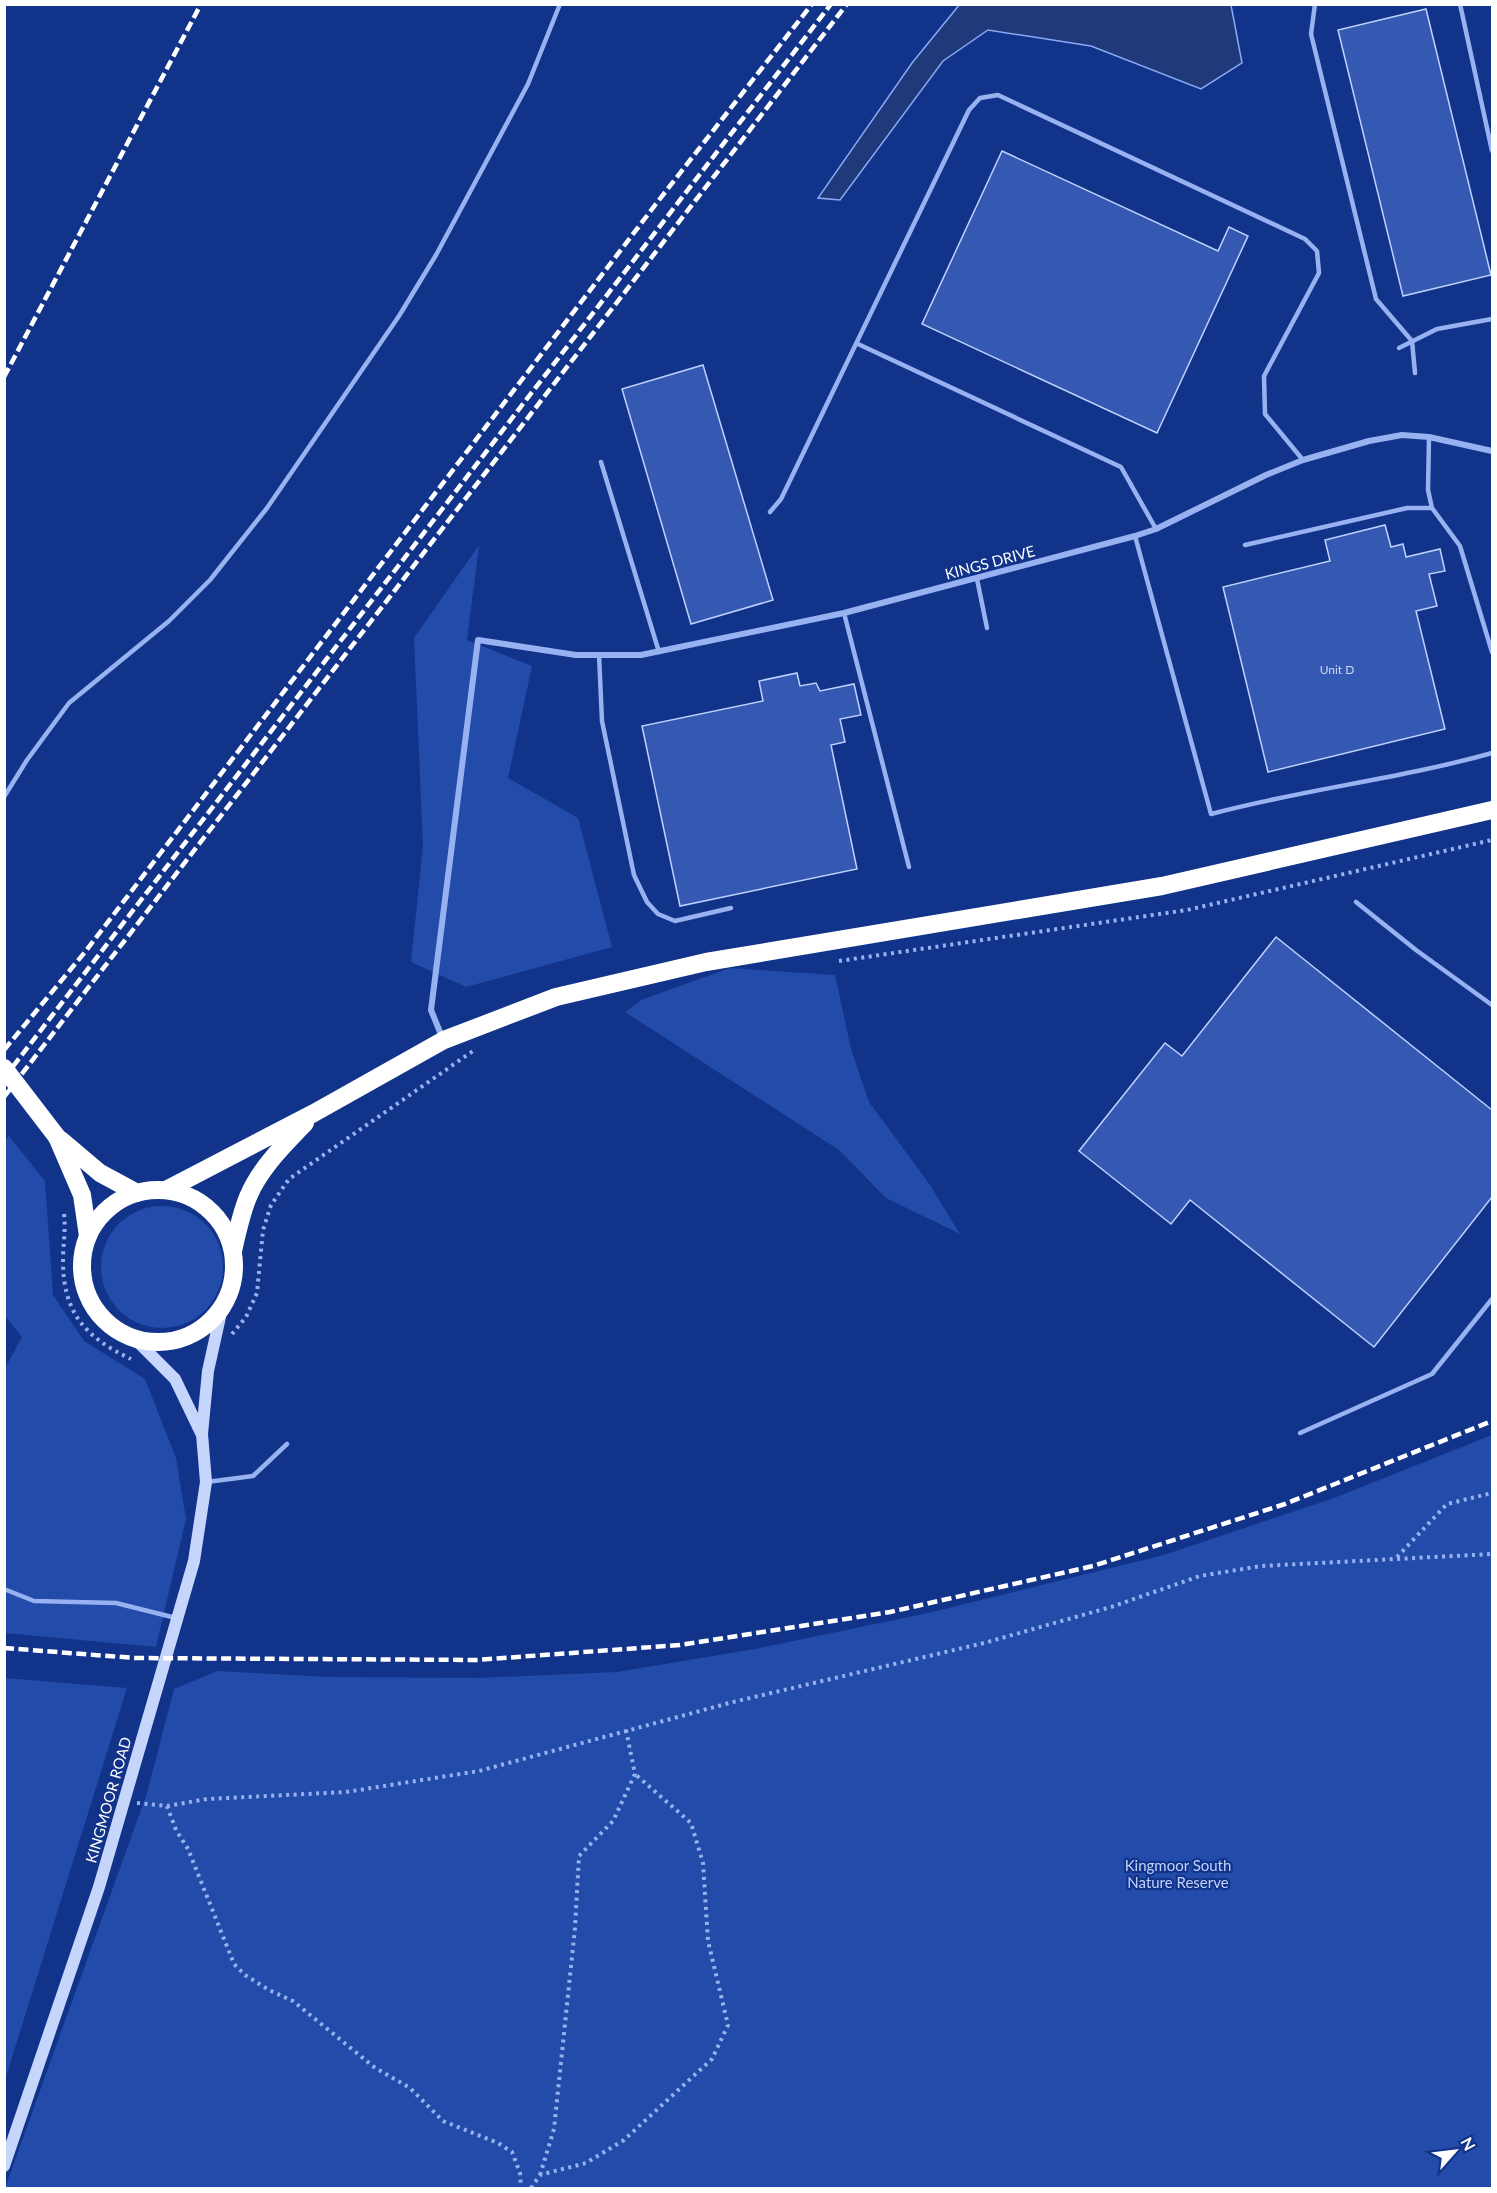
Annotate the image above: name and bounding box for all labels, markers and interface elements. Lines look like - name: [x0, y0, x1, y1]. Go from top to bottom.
- street label: KINGS DRIVE: [943, 541, 1037, 583]
- house number: Unit D: [1320, 662, 1354, 677]
- street label: KINGMOOR ROAD: [81, 1735, 135, 1865]
- park label: Kingmoor South Nature Reserve: [1125, 1856, 1231, 1891]
- north arrow: [1425, 2121, 1485, 2181]
- text: N: [1457, 2134, 1480, 2154]

